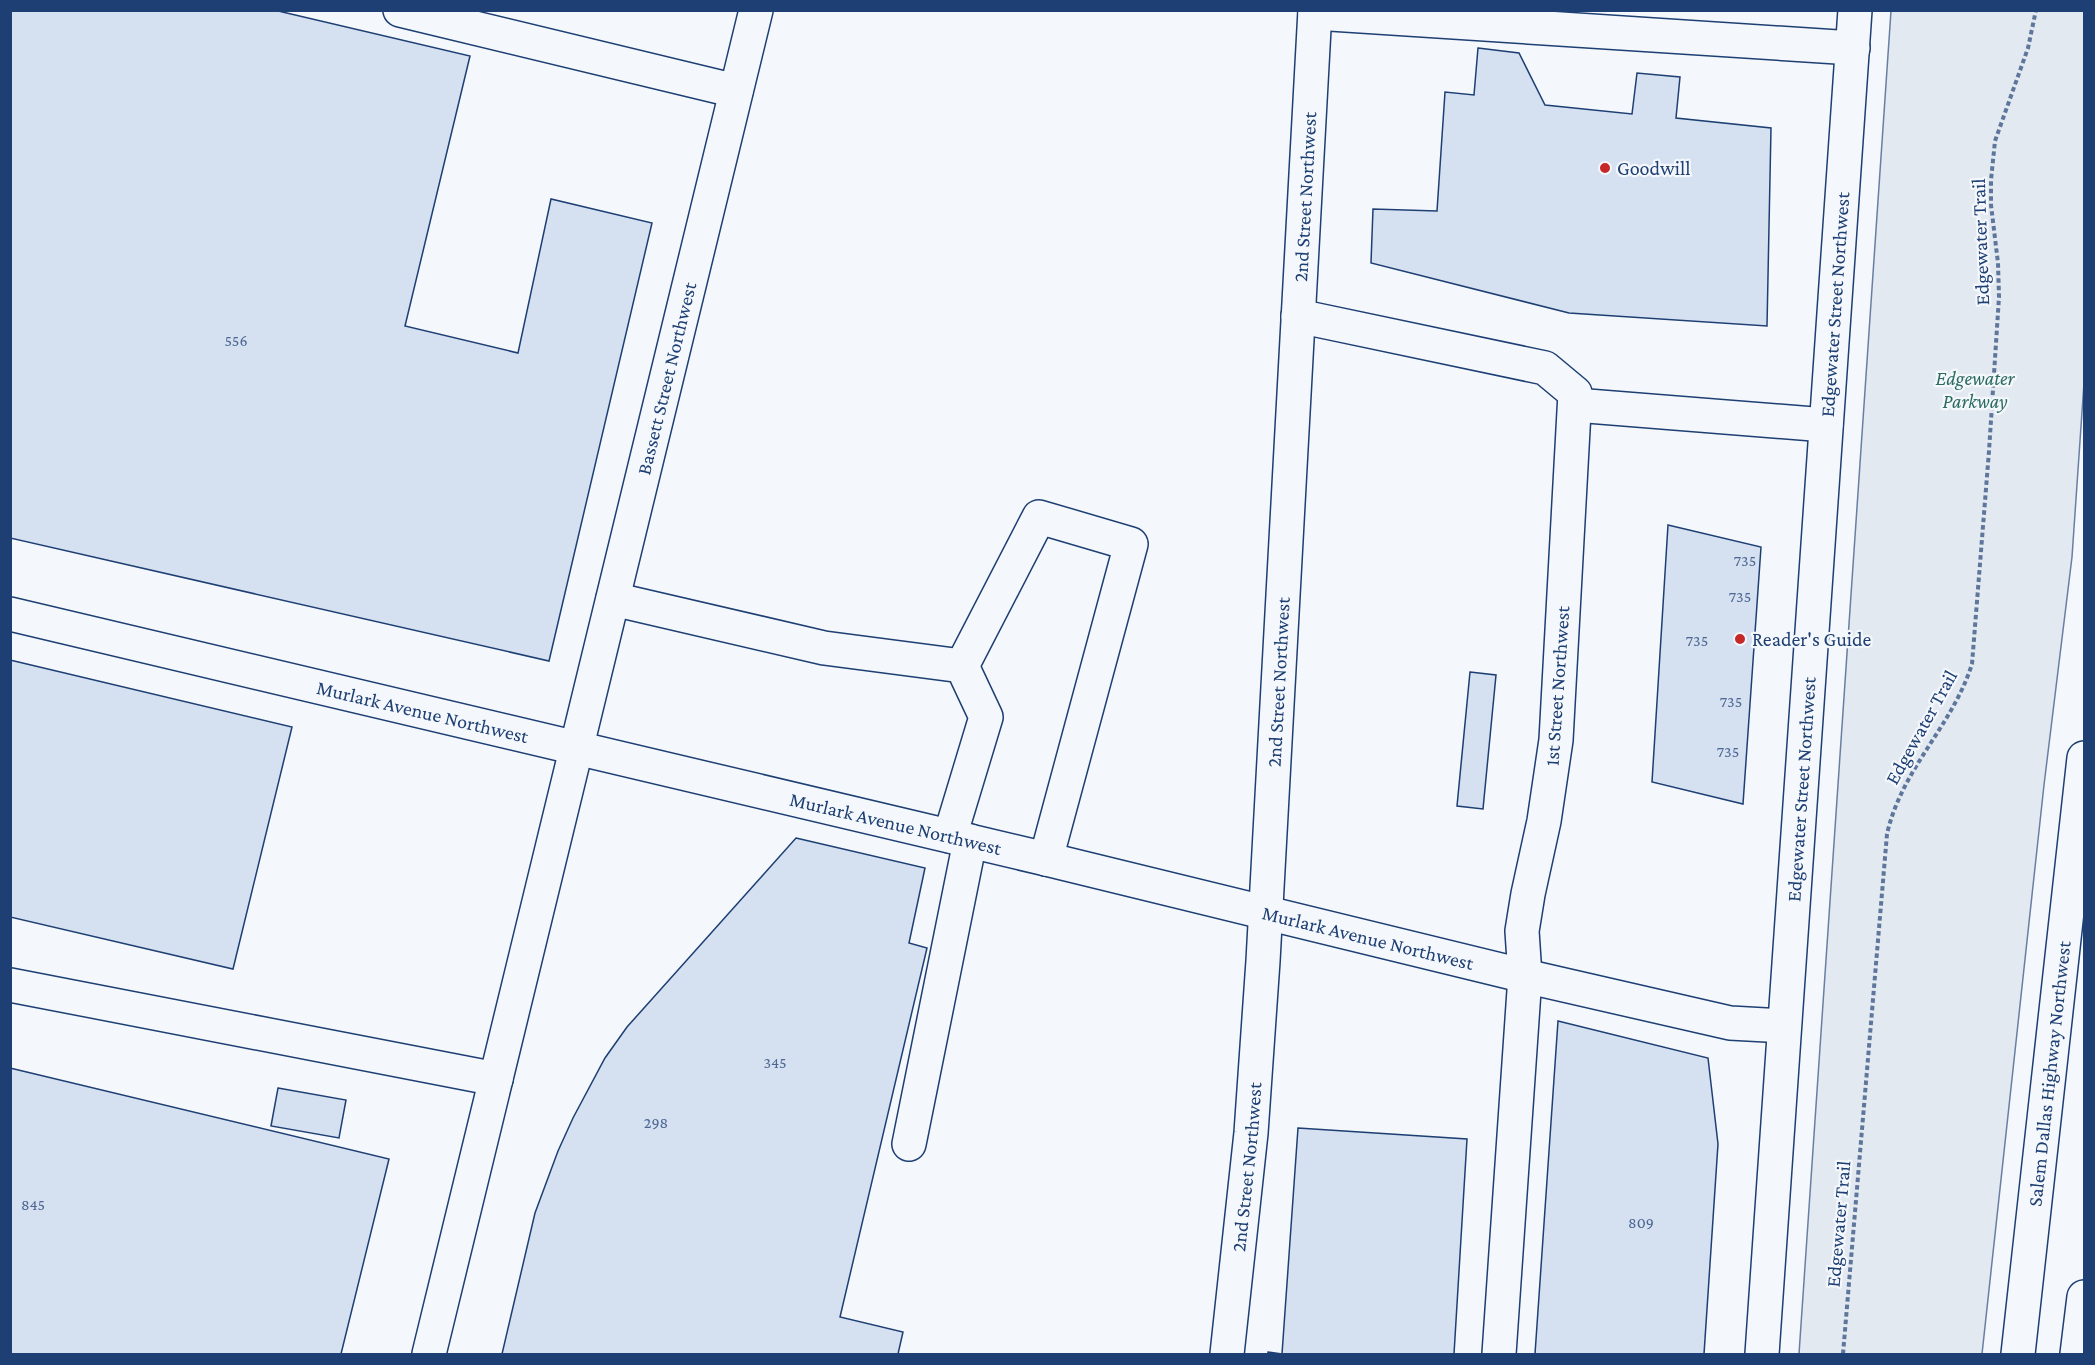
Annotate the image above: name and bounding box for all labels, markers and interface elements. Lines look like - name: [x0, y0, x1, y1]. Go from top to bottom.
- street label: 2nd Street Northwest: [1289, 111, 1320, 283]
- place label: Goodwill: [1617, 157, 1691, 179]
- marker: Goodwill: [1598, 161, 1612, 175]
- street label: Edgewater Trail: [1967, 178, 1994, 306]
- street label: Edgewater Street Northwest: [1816, 191, 1853, 418]
- street label: Bassett Street Northwest: [632, 280, 700, 477]
- house number: 556: [224, 332, 248, 349]
- park label: Edgewater Parkway: [1935, 367, 2016, 413]
- house number: 735: [1734, 552, 1756, 569]
- house number: 735: [1729, 588, 1751, 605]
- street label: 2nd Street Northwest: [1263, 596, 1294, 768]
- street label: 1st Street Northwest: [1540, 605, 1574, 767]
- place label: Reader's Guide: [1752, 628, 1872, 650]
- house number: 735: [1686, 632, 1708, 649]
- marker: Reader's Guide: [1733, 632, 1747, 646]
- street label: Edgewater Trail: [1881, 666, 1962, 788]
- street label: Murlark Avenue Northwest: [315, 676, 531, 747]
- street label: Edgewater Street Northwest: [1782, 676, 1820, 903]
- house number: 735: [1720, 693, 1742, 710]
- house number: 735: [1717, 743, 1739, 760]
- street label: Murlark Avenue Northwest: [787, 788, 1004, 859]
- street label: Murlark Avenue Northwest: [1260, 901, 1476, 974]
- street label: Salem Dallas Highway Northwest: [2023, 939, 2075, 1208]
- house number: 345: [763, 1054, 787, 1071]
- street label: 2nd Street Northwest: [1227, 1081, 1266, 1253]
- house number: 298: [644, 1114, 668, 1131]
- street label: Edgewater Trail: [1822, 1160, 1855, 1288]
- house number: 845: [21, 1196, 45, 1213]
- house number: 809: [1628, 1214, 1654, 1231]

